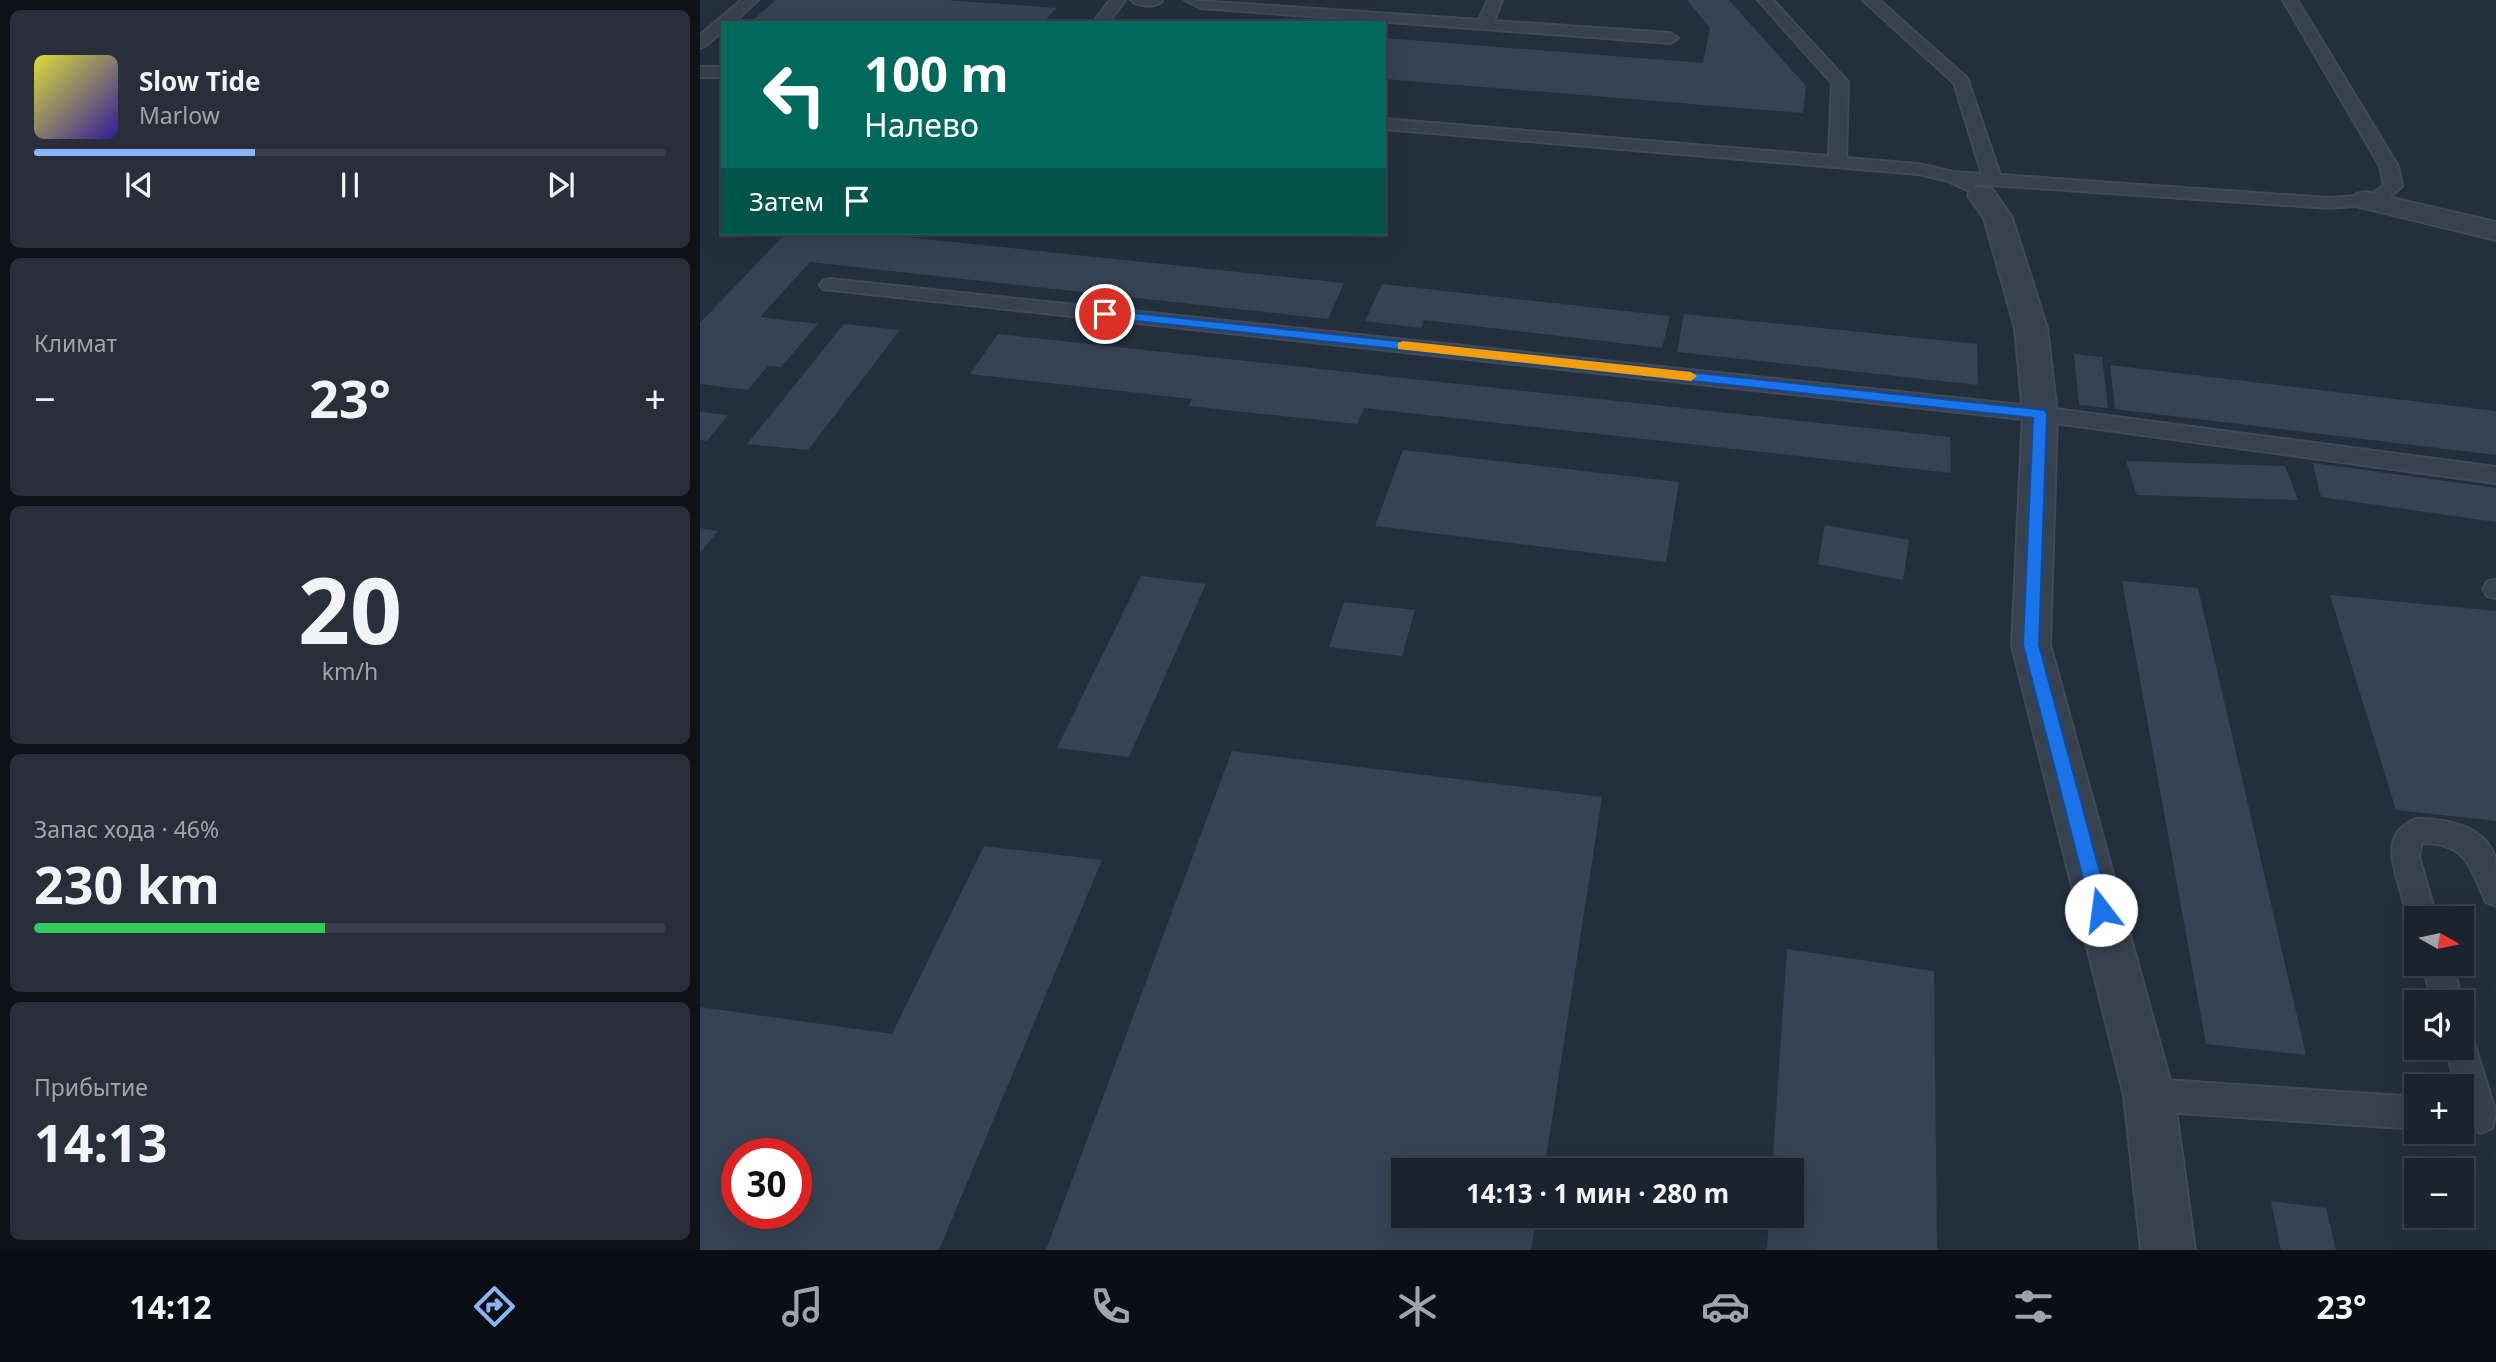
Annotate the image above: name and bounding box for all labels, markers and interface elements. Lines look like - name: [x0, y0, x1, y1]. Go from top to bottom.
- text: 100 m: [864, 40, 1009, 106]
- icon: left: [749, 49, 840, 140]
- text: Slow Tide: [139, 63, 261, 99]
- text: Marlow: [139, 99, 220, 131]
- text: Налево: [864, 103, 979, 146]
- icon: previous: [120, 166, 158, 204]
- icon: pause: [331, 166, 369, 204]
- icon: next: [542, 166, 580, 204]
- icon: arrive: [838, 182, 876, 220]
- text: Затем: [749, 183, 824, 219]
- pin: [1075, 284, 1135, 344]
- icon: arrive: [1086, 295, 1124, 333]
- text: Климат: [34, 327, 117, 359]
- text: 23°: [309, 362, 391, 433]
- text: −: [34, 372, 56, 424]
- text: +: [644, 372, 666, 424]
- text: 20: [298, 547, 402, 671]
- text: km/h: [322, 655, 378, 687]
- text: Запас хода · 46%: [34, 813, 219, 845]
- text: 230 km: [34, 848, 220, 919]
- position arrow: [2064, 873, 2138, 947]
- north arrow: [2404, 906, 2474, 976]
- map controls: [2404, 906, 2474, 1228]
- button: sound: [2404, 990, 2474, 1060]
- text: Прибытие: [34, 1071, 148, 1103]
- button: +: [2404, 1074, 2474, 1144]
- text: 14:13: [34, 1106, 168, 1177]
- speed limit sign: 30: [721, 1138, 812, 1229]
- button: −: [2404, 1158, 2474, 1228]
- text: 14:13 · 1 мин · 280 m: [1466, 1175, 1729, 1211]
- icon: directions: [470, 1282, 519, 1331]
- icon: music: [778, 1282, 827, 1331]
- icon: phone: [1086, 1282, 1135, 1331]
- icon: climate: [1393, 1282, 1442, 1331]
- icon: car: [1701, 1282, 1750, 1331]
- icon: filters: [2009, 1282, 2058, 1331]
- text: 14:12: [129, 1285, 212, 1328]
- text: 23°: [2316, 1285, 2367, 1328]

